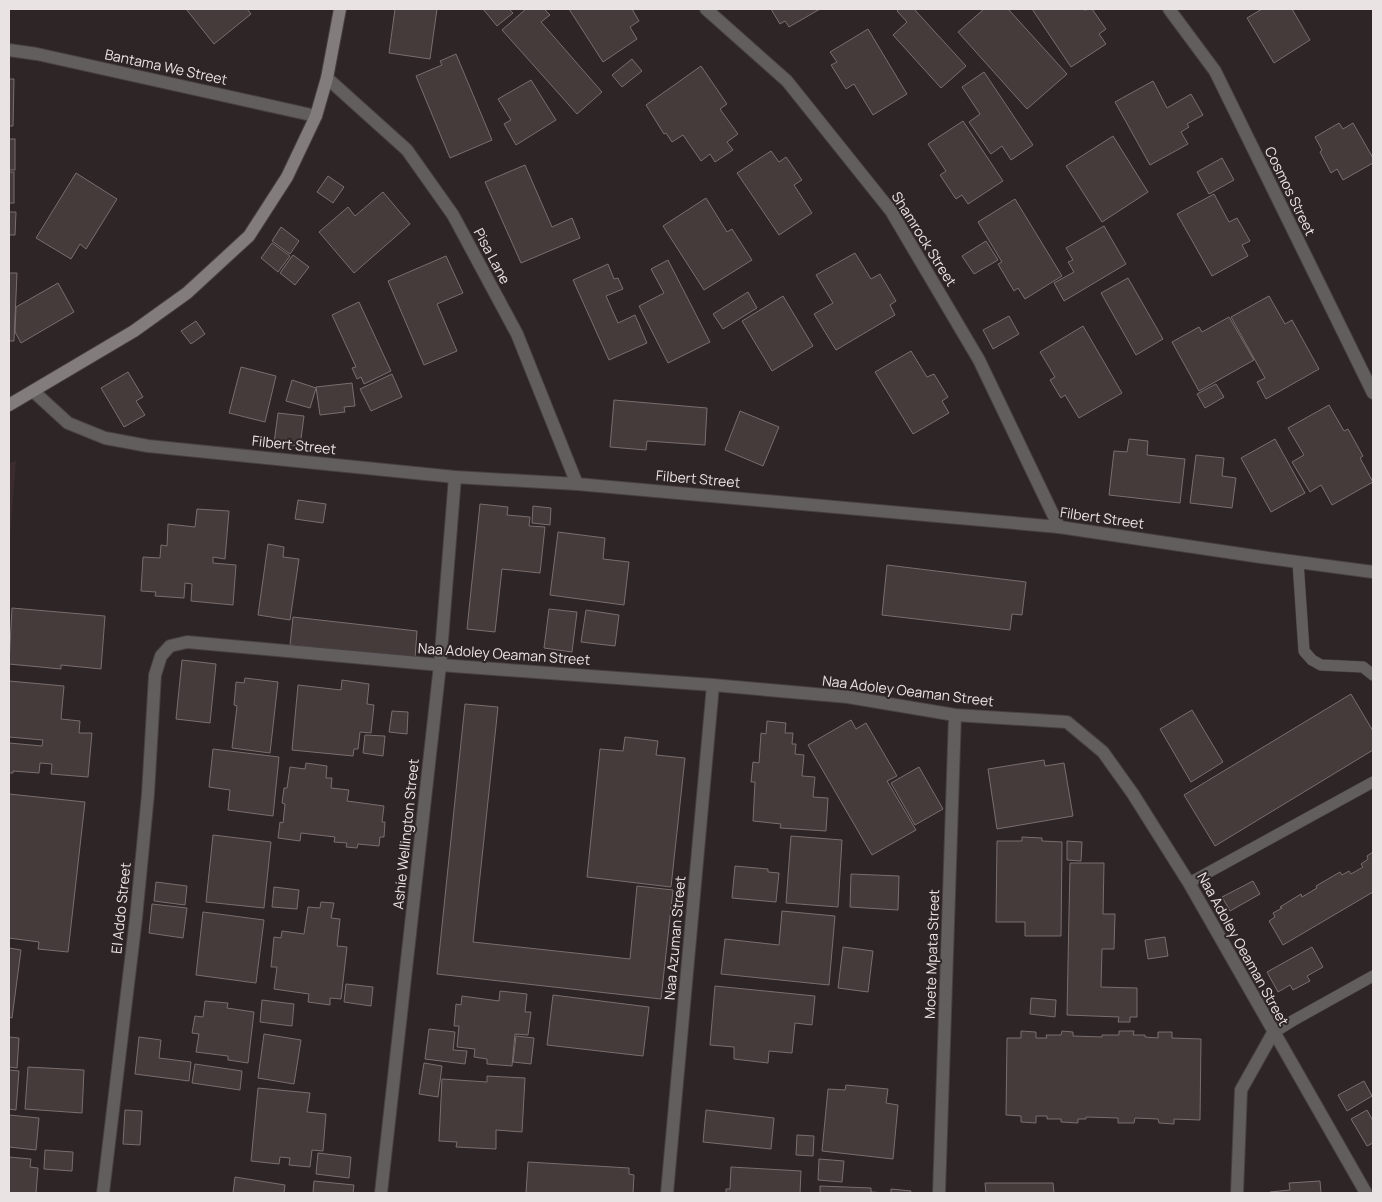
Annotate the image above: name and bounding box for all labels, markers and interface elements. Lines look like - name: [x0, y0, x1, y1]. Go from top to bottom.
- street label: Bantama We Street: [103, 44, 230, 89]
- street label: Cosmos Street: [1261, 143, 1320, 239]
- street label: Shamrock Street: [888, 188, 961, 290]
- street label: Pisa Lane: [470, 224, 515, 287]
- street label: Filbert Street: [251, 431, 338, 458]
- street label: Filbert Street: [655, 465, 741, 492]
- street label: Filbert Street: [1059, 502, 1146, 533]
- street label: Naa Adoley Oeaman Street: [417, 638, 591, 669]
- street label: Naa Adoley Oeaman Street: [821, 671, 995, 711]
- street label: Ashie Wellington Street: [388, 757, 423, 910]
- street label: El Addo Street: [106, 861, 135, 955]
- street label: Naa Adoley Oeaman Street: [1193, 869, 1294, 1029]
- street label: Naa Azuman Street: [660, 875, 689, 1001]
- street label: Moete Mpata Street: [920, 888, 943, 1019]

